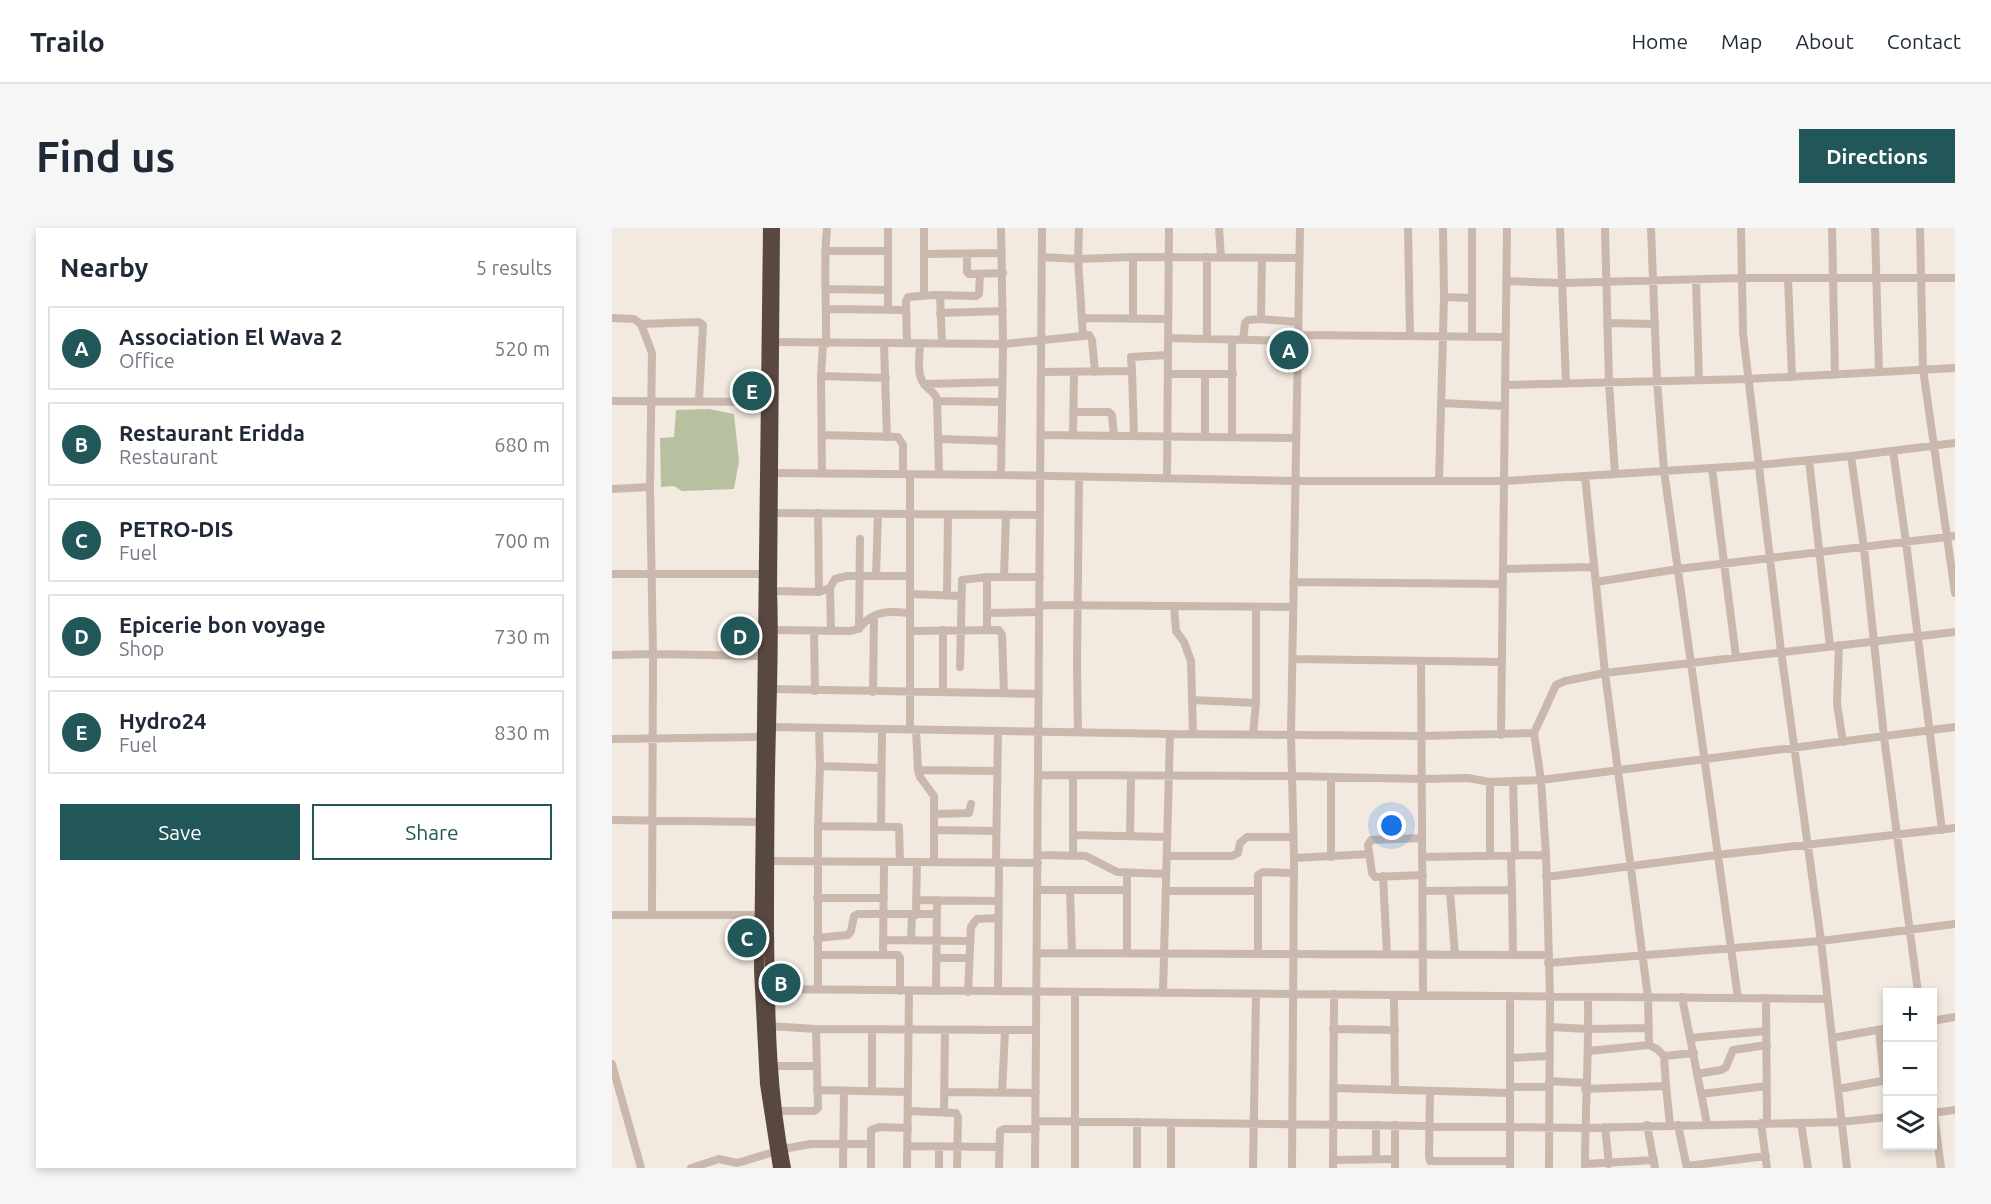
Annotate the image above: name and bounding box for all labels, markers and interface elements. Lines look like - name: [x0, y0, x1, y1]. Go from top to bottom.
- text: Trailo: [30, 26, 105, 57]
- text: Home: [1631, 29, 1688, 53]
- text: Map: [1721, 29, 1762, 53]
- text: About: [1795, 29, 1854, 53]
- text: Contact: [1887, 29, 1961, 53]
- button: Directions: [1799, 129, 1955, 183]
- text: Find us: [36, 133, 175, 180]
- text: Nearby: [60, 253, 148, 282]
- text: 5 results: [476, 256, 552, 279]
- text: Association El Wava 2: [119, 324, 343, 349]
- pin: A: [1270, 328, 1308, 372]
- text: A: [74, 337, 89, 360]
- text: 520 m: [494, 337, 550, 360]
- text: Office: [119, 349, 175, 372]
- pin: E: [732, 368, 772, 414]
- text: Restaurant Eridda: [119, 420, 305, 445]
- text: B: [75, 433, 88, 456]
- text: 680 m: [494, 433, 550, 456]
- text: Restaurant: [119, 445, 218, 468]
- text: PETRO-DIS: [119, 516, 233, 541]
- text: C: [75, 529, 88, 552]
- text: 700 m: [494, 529, 550, 552]
- text: Fuel: [119, 541, 157, 564]
- text: Epicerie bon voyage: [119, 612, 326, 637]
- pin: D: [720, 614, 760, 658]
- text: D: [74, 625, 89, 648]
- text: 730 m: [494, 625, 550, 648]
- text: Shop: [119, 637, 164, 660]
- text: Hydro24: [119, 708, 207, 733]
- text: E: [76, 721, 87, 744]
- text: 830 m: [494, 721, 550, 744]
- text: Fuel: [119, 733, 157, 756]
- button: Save: [60, 804, 300, 860]
- button: Share: [312, 804, 552, 860]
- your location: [1377, 811, 1406, 840]
- pin: C: [728, 916, 766, 960]
- pin: B: [762, 960, 800, 1005]
- map controls: [1883, 988, 1937, 1150]
- button: +: [1883, 988, 1937, 1042]
- button: −: [1883, 1042, 1937, 1096]
- button: layers: [1883, 1096, 1937, 1150]

